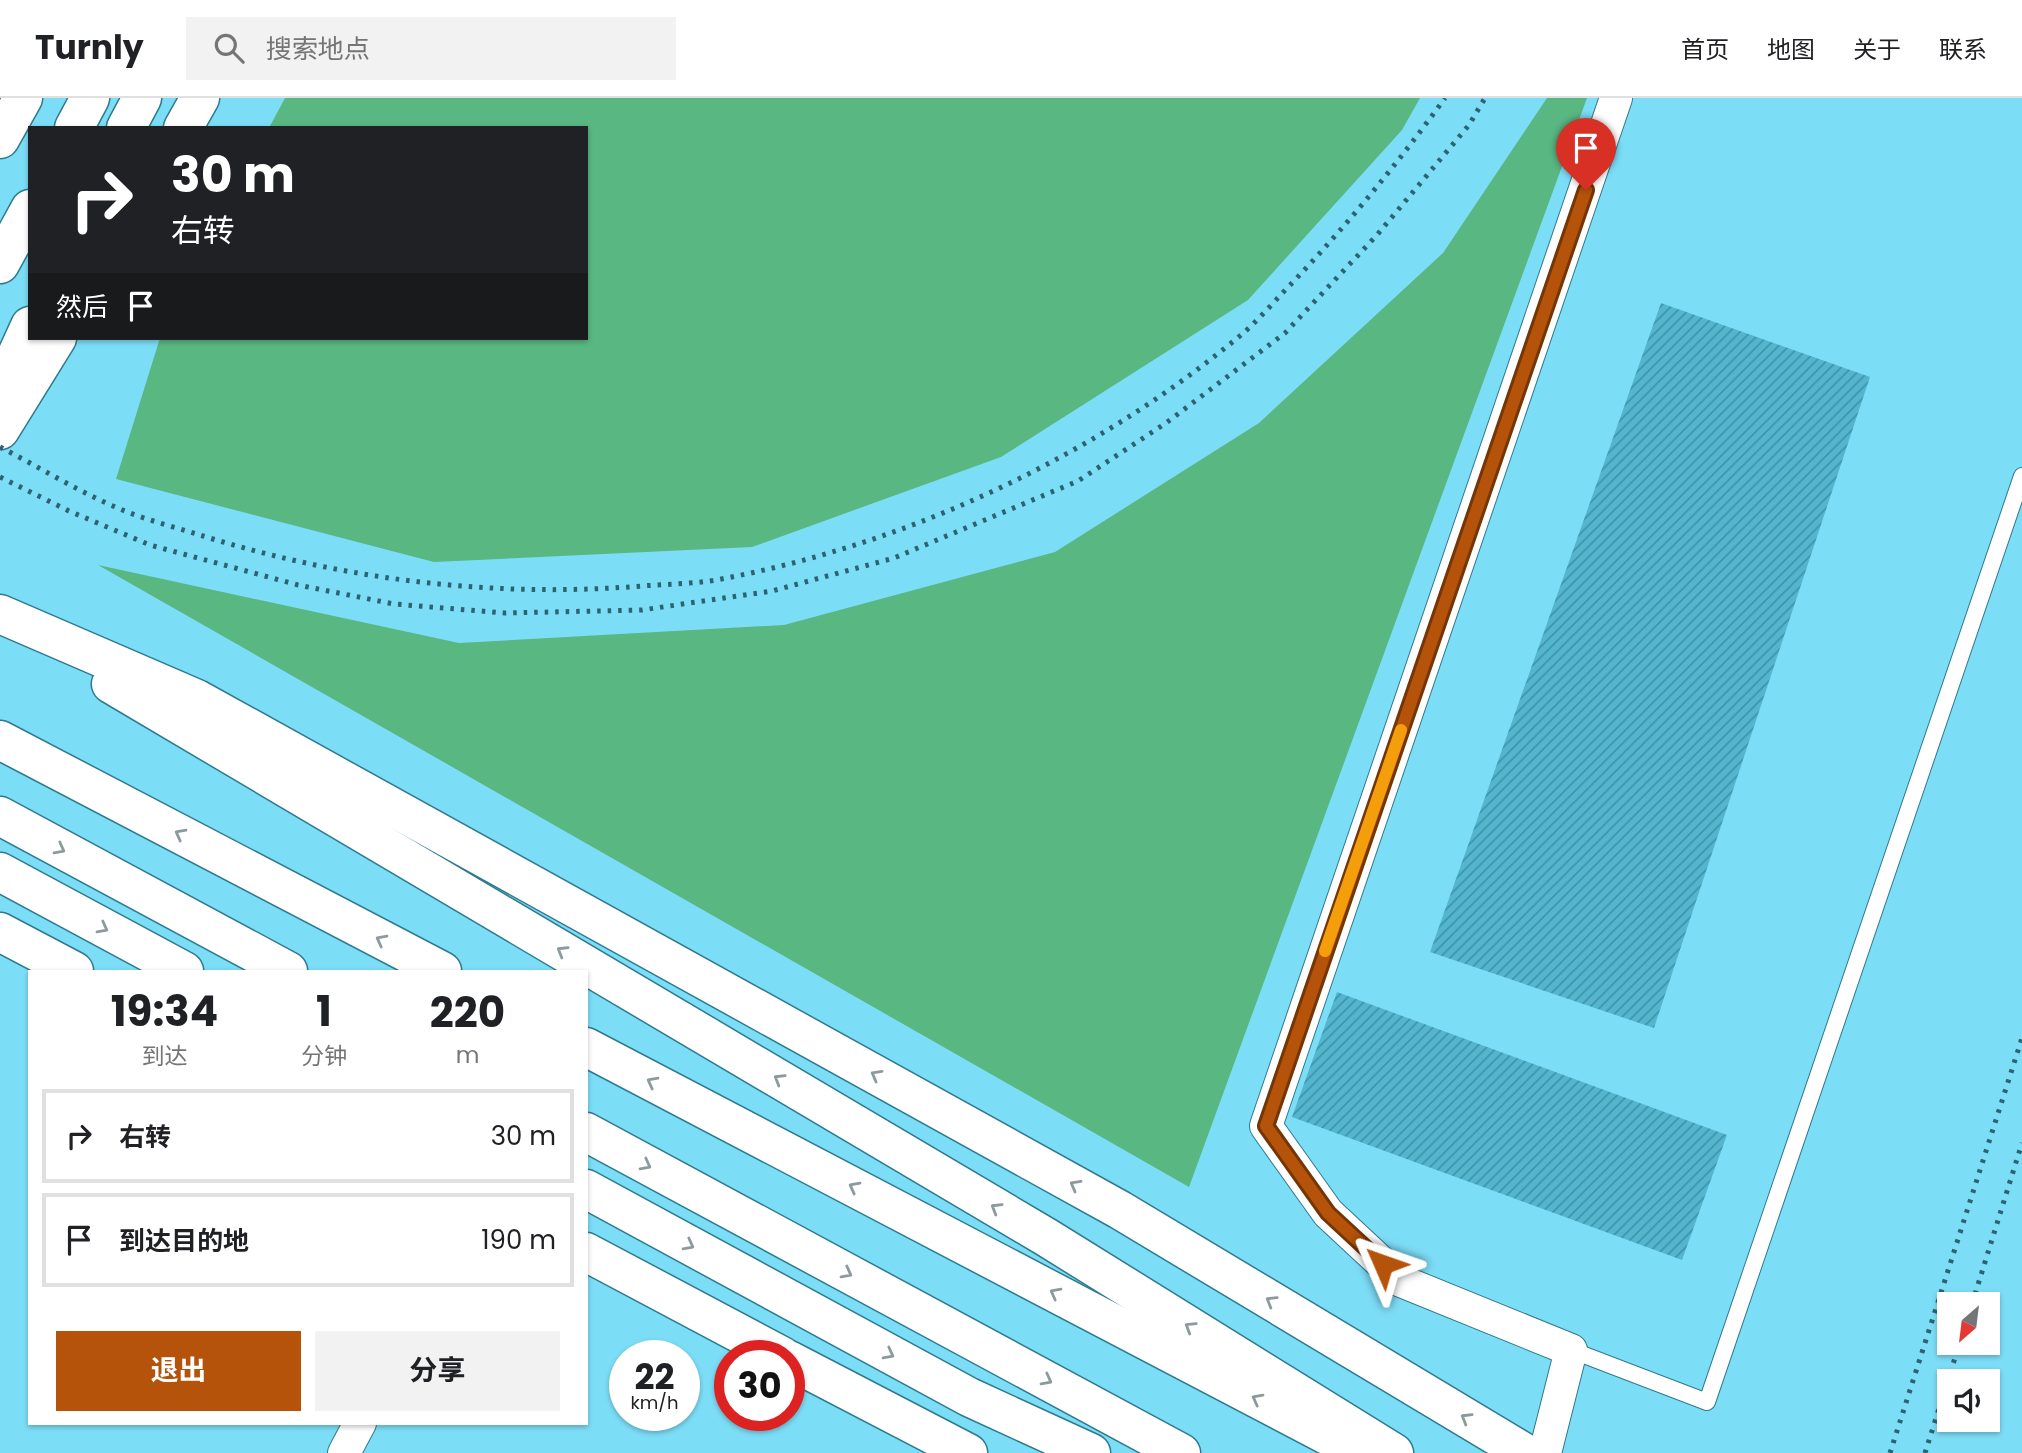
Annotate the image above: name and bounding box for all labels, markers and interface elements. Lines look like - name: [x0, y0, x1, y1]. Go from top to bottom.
- search box: [186, 17, 676, 80]
- text: Turnly: [35, 24, 144, 71]
- icon: search: [210, 29, 248, 67]
- text: 搜索地点: [266, 31, 370, 67]
- text: 首页: [1681, 33, 1729, 66]
- text: 地图: [1767, 33, 1815, 66]
- text: 关于: [1853, 33, 1901, 66]
- text: 联系: [1939, 33, 1987, 66]
- pin: [1556, 118, 1616, 190]
- icon: arrive: [1567, 129, 1605, 167]
- text: 30 m: [171, 141, 295, 209]
- icon: right: [56, 154, 147, 245]
- text: 右转: [171, 208, 235, 253]
- icon: arrive: [122, 287, 160, 325]
- text: 然后: [56, 289, 108, 325]
- one-way arrow: [175, 829, 187, 842]
- one-way arrow: [53, 840, 65, 854]
- one-way arrow: [96, 919, 108, 933]
- one-way arrow: [376, 934, 389, 948]
- one-way arrow: [557, 946, 570, 959]
- text: 19:34: [111, 982, 218, 1041]
- text: 1: [316, 982, 332, 1041]
- text: 220: [430, 983, 505, 1042]
- text: m: [456, 1039, 479, 1071]
- text: 到达: [142, 1040, 188, 1072]
- text: 分钟: [301, 1040, 347, 1072]
- one-way arrow: [871, 1070, 883, 1083]
- one-way arrow: [774, 1075, 787, 1088]
- one-way arrow: [647, 1076, 660, 1090]
- icon: right: [60, 1117, 98, 1155]
- text: 30 m: [491, 1118, 556, 1154]
- text: 右转: [119, 1119, 171, 1155]
- one-way arrow: [639, 1156, 652, 1170]
- one-way arrow: [1070, 1180, 1083, 1193]
- one-way arrow: [849, 1182, 861, 1196]
- one-way arrow: [991, 1203, 1004, 1216]
- icon: arrive: [60, 1221, 98, 1259]
- text: 190 m: [481, 1222, 556, 1258]
- text: 到达目的地: [119, 1223, 249, 1259]
- position arrow: [1346, 1227, 1420, 1301]
- one-way arrow: [682, 1237, 695, 1250]
- one-way arrow: [839, 1264, 852, 1278]
- one-way arrow: [1050, 1288, 1063, 1301]
- north arrow: [1937, 1292, 2000, 1354]
- map controls: [1937, 1292, 2000, 1432]
- one-way arrow: [1265, 1296, 1278, 1309]
- one-way arrow: [1185, 1322, 1198, 1335]
- button: 退出: [56, 1331, 301, 1411]
- button: 分享: [315, 1331, 560, 1411]
- speed limit sign: 30: [714, 1340, 805, 1431]
- one-way arrow: [882, 1346, 894, 1359]
- text: 22: [635, 1352, 674, 1401]
- button: sound: [1937, 1369, 2000, 1432]
- one-way arrow: [1040, 1372, 1052, 1386]
- text: km/h: [631, 1390, 678, 1415]
- one-way arrow: [1252, 1393, 1264, 1407]
- one-way arrow: [1461, 1413, 1474, 1426]

